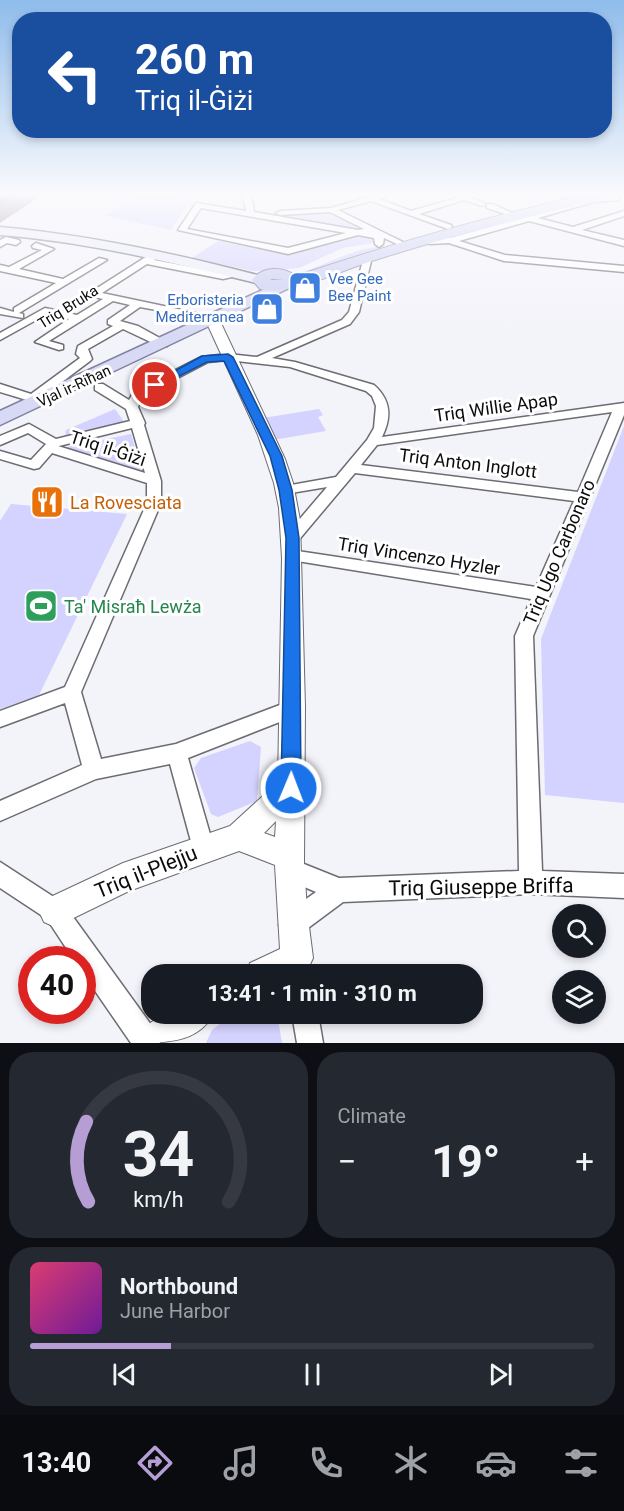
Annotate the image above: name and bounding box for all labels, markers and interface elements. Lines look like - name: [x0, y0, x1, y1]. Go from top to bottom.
- text: 260 m: [135, 35, 254, 84]
- icon: left: [36, 36, 114, 114]
- text: Triq il-Ġiżi: [135, 85, 253, 117]
- shop icon: Vee Gee Bee Paint: [287, 270, 323, 306]
- place label: Vee Gee Bee Paint: [328, 270, 391, 305]
- street label: Triq Bruka: [34, 281, 102, 333]
- place label: Erboristeria Mediterranea: [156, 291, 244, 326]
- shop icon: Erboristeria Mediterranea: [249, 291, 285, 327]
- pin: [129, 359, 180, 410]
- street label: Vjal ir-Riħan: [34, 361, 114, 411]
- icon: arrive: [138, 368, 171, 401]
- street label: Triq Willie Apap: [433, 388, 559, 426]
- street label: Triq il-Ġiżi: [67, 426, 149, 470]
- street label: Triq Anton Inglott: [398, 444, 538, 482]
- street label: Triq Ugo Carbonaro: [519, 476, 599, 628]
- restaurant icon: La Rovesciata: [29, 484, 65, 520]
- place label: La Rovesciata: [70, 492, 182, 513]
- street label: Triq Vincenzo Hyzler: [336, 533, 502, 579]
- sports icon: Ta' Misraħ Lewża: [23, 588, 59, 624]
- place label: Ta' Misraħ Lewża: [64, 596, 202, 617]
- position arrow: [259, 756, 323, 820]
- street label: Triq il-Plejju: [91, 841, 201, 903]
- street label: Triq Giuseppe Briffa: [388, 873, 574, 901]
- map controls: [552, 904, 606, 1024]
- button: search: [552, 904, 606, 958]
- speed limit sign: 40: [18, 946, 96, 1024]
- button: layers: [552, 970, 606, 1024]
- text: 13:41 · 1 min · 310 m: [207, 981, 417, 1006]
- text: Climate: [338, 1104, 406, 1128]
- text: 34: [122, 1118, 194, 1191]
- text: 19°: [431, 1135, 500, 1188]
- text: −: [338, 1142, 356, 1181]
- text: +: [575, 1142, 594, 1181]
- text: km/h: [133, 1187, 183, 1212]
- text: Northbound: [120, 1274, 238, 1299]
- text: June Harbor: [120, 1299, 230, 1323]
- icon: previous: [108, 1358, 141, 1391]
- icon: pause: [296, 1358, 329, 1391]
- icon: next: [484, 1358, 517, 1391]
- icon: directions: [134, 1442, 176, 1484]
- icon: music: [220, 1442, 262, 1484]
- icon: phone: [305, 1442, 347, 1484]
- icon: climate: [390, 1442, 432, 1484]
- icon: car: [475, 1442, 517, 1484]
- icon: filters: [560, 1442, 602, 1484]
- text: 13:40: [22, 1447, 91, 1479]

